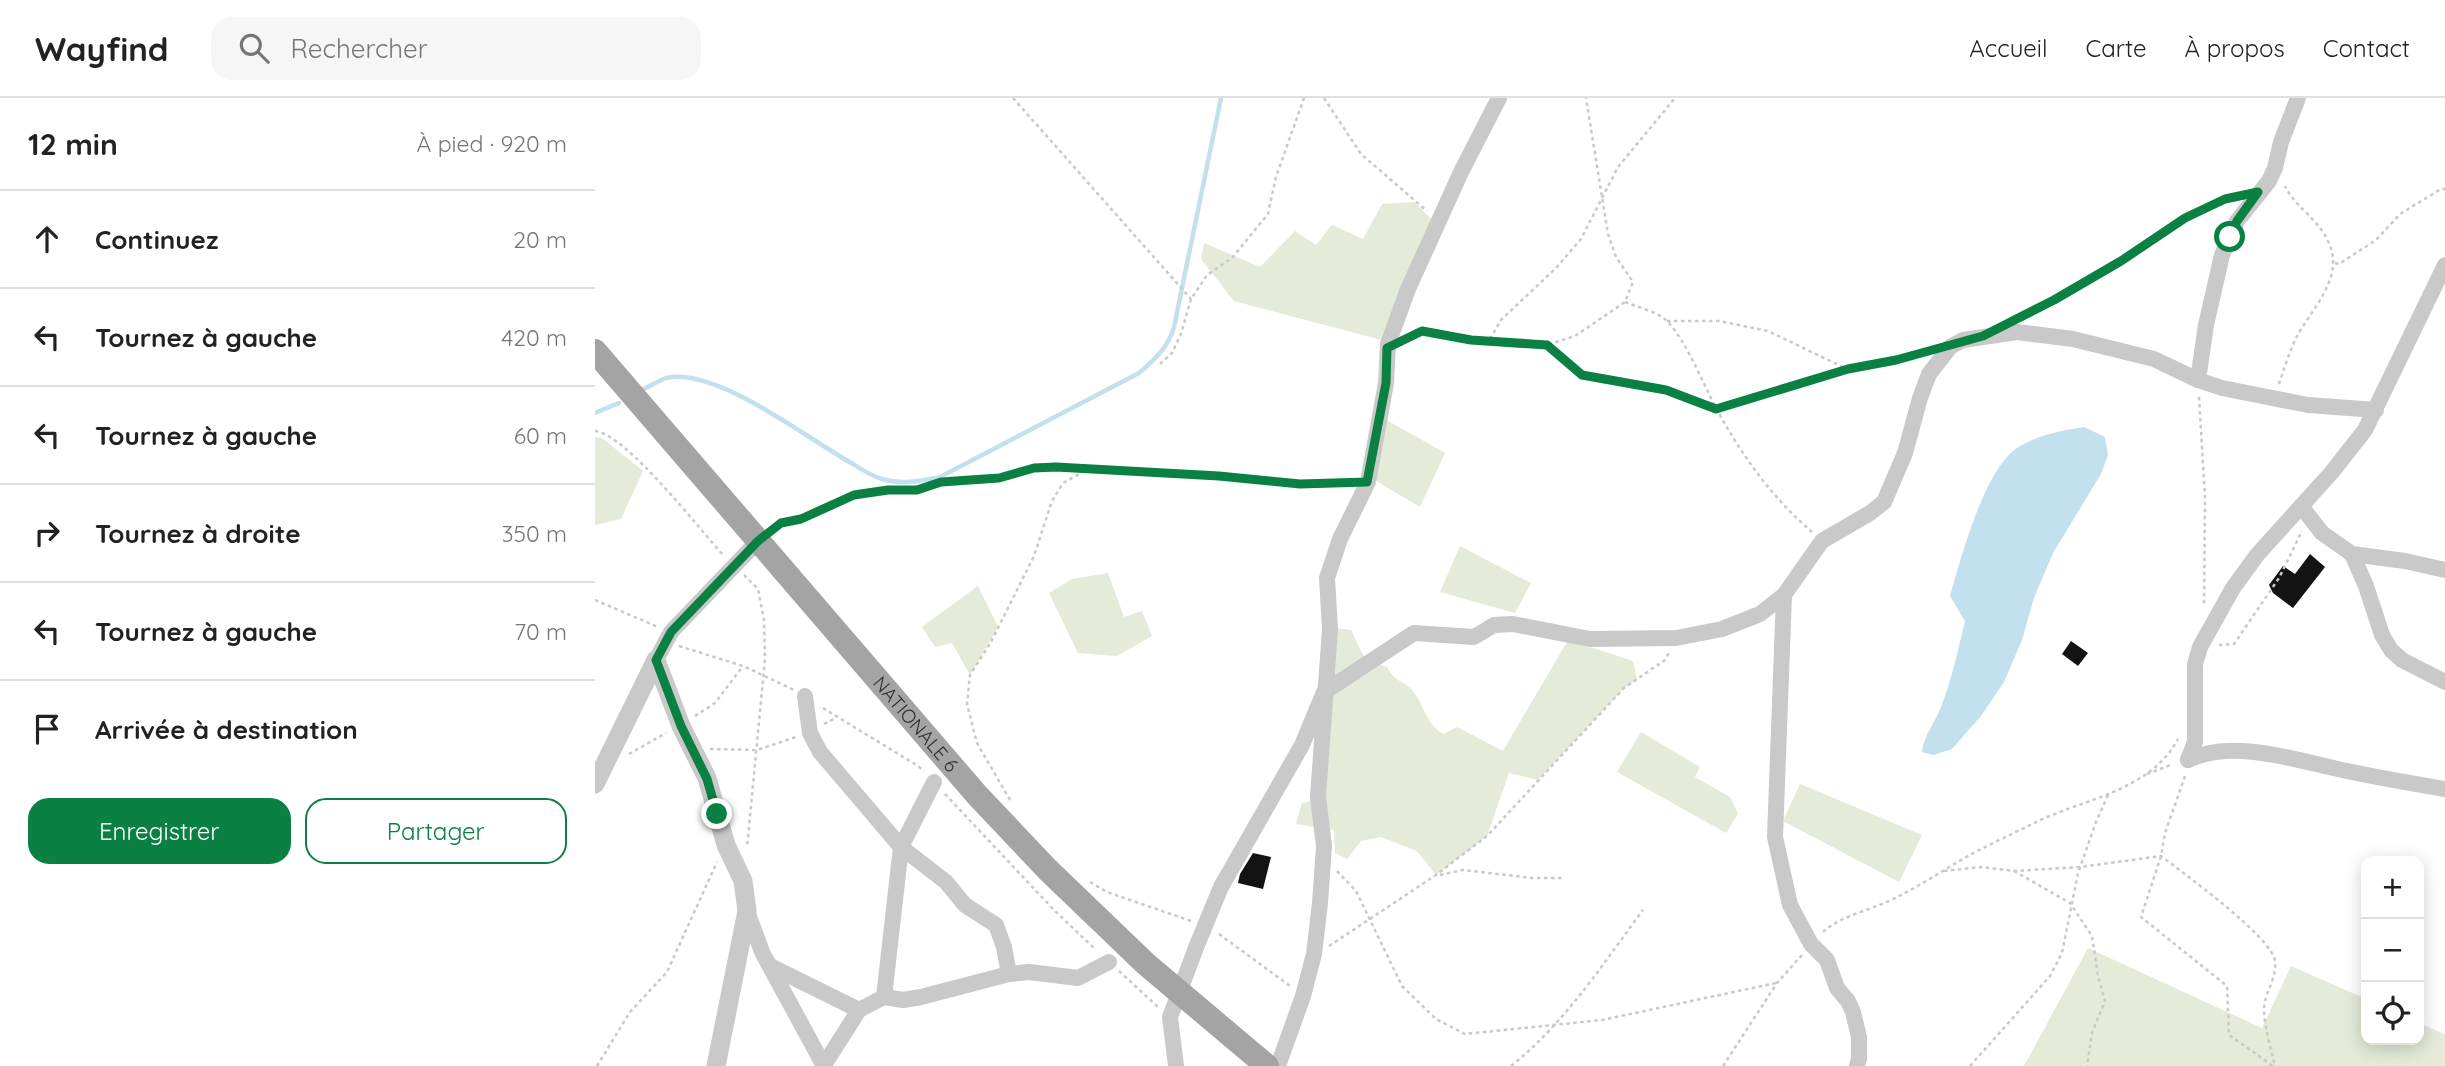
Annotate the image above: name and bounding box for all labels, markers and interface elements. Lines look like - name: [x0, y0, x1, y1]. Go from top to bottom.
- search box: [211, 17, 701, 80]
- text: Wayfind: [35, 28, 169, 69]
- icon: search: [235, 29, 273, 67]
- text: Rechercher: [291, 32, 428, 65]
- text: Accueil: [1969, 33, 2048, 63]
- text: Carte: [2086, 33, 2147, 63]
- text: À propos: [2185, 33, 2285, 63]
- text: Contact: [2323, 33, 2410, 63]
- text: 12 min: [28, 125, 118, 163]
- text: À pied · 920 m: [416, 129, 567, 158]
- icon: ahead: [28, 220, 66, 258]
- route start: [2214, 221, 2245, 252]
- text: Continuez: [95, 223, 218, 256]
- text: 20 m: [513, 225, 567, 254]
- icon: left: [28, 318, 66, 356]
- text: Tournez à gauche: [95, 321, 317, 354]
- text: 420 m: [501, 323, 567, 352]
- icon: left: [28, 416, 66, 454]
- text: Tournez à gauche: [95, 419, 317, 452]
- text: 60 m: [514, 421, 567, 450]
- icon: right: [28, 514, 66, 552]
- text: Tournez à droite: [95, 517, 300, 550]
- text: 350 m: [501, 519, 567, 548]
- icon: left: [28, 612, 66, 650]
- text: Tournez à gauche: [95, 615, 317, 648]
- text: 70 m: [514, 617, 567, 646]
- street label: NATIONALE 6: [868, 671, 964, 777]
- icon: arrive: [28, 710, 66, 748]
- text: Arrivée à destination: [95, 713, 358, 746]
- button: Enregistrer: [28, 798, 291, 864]
- button: Partager: [305, 798, 567, 864]
- route end: [701, 798, 732, 829]
- map controls: [2361, 856, 2424, 1045]
- button: +: [2361, 856, 2424, 919]
- button: −: [2361, 919, 2424, 982]
- button: locate: [2361, 982, 2424, 1045]

